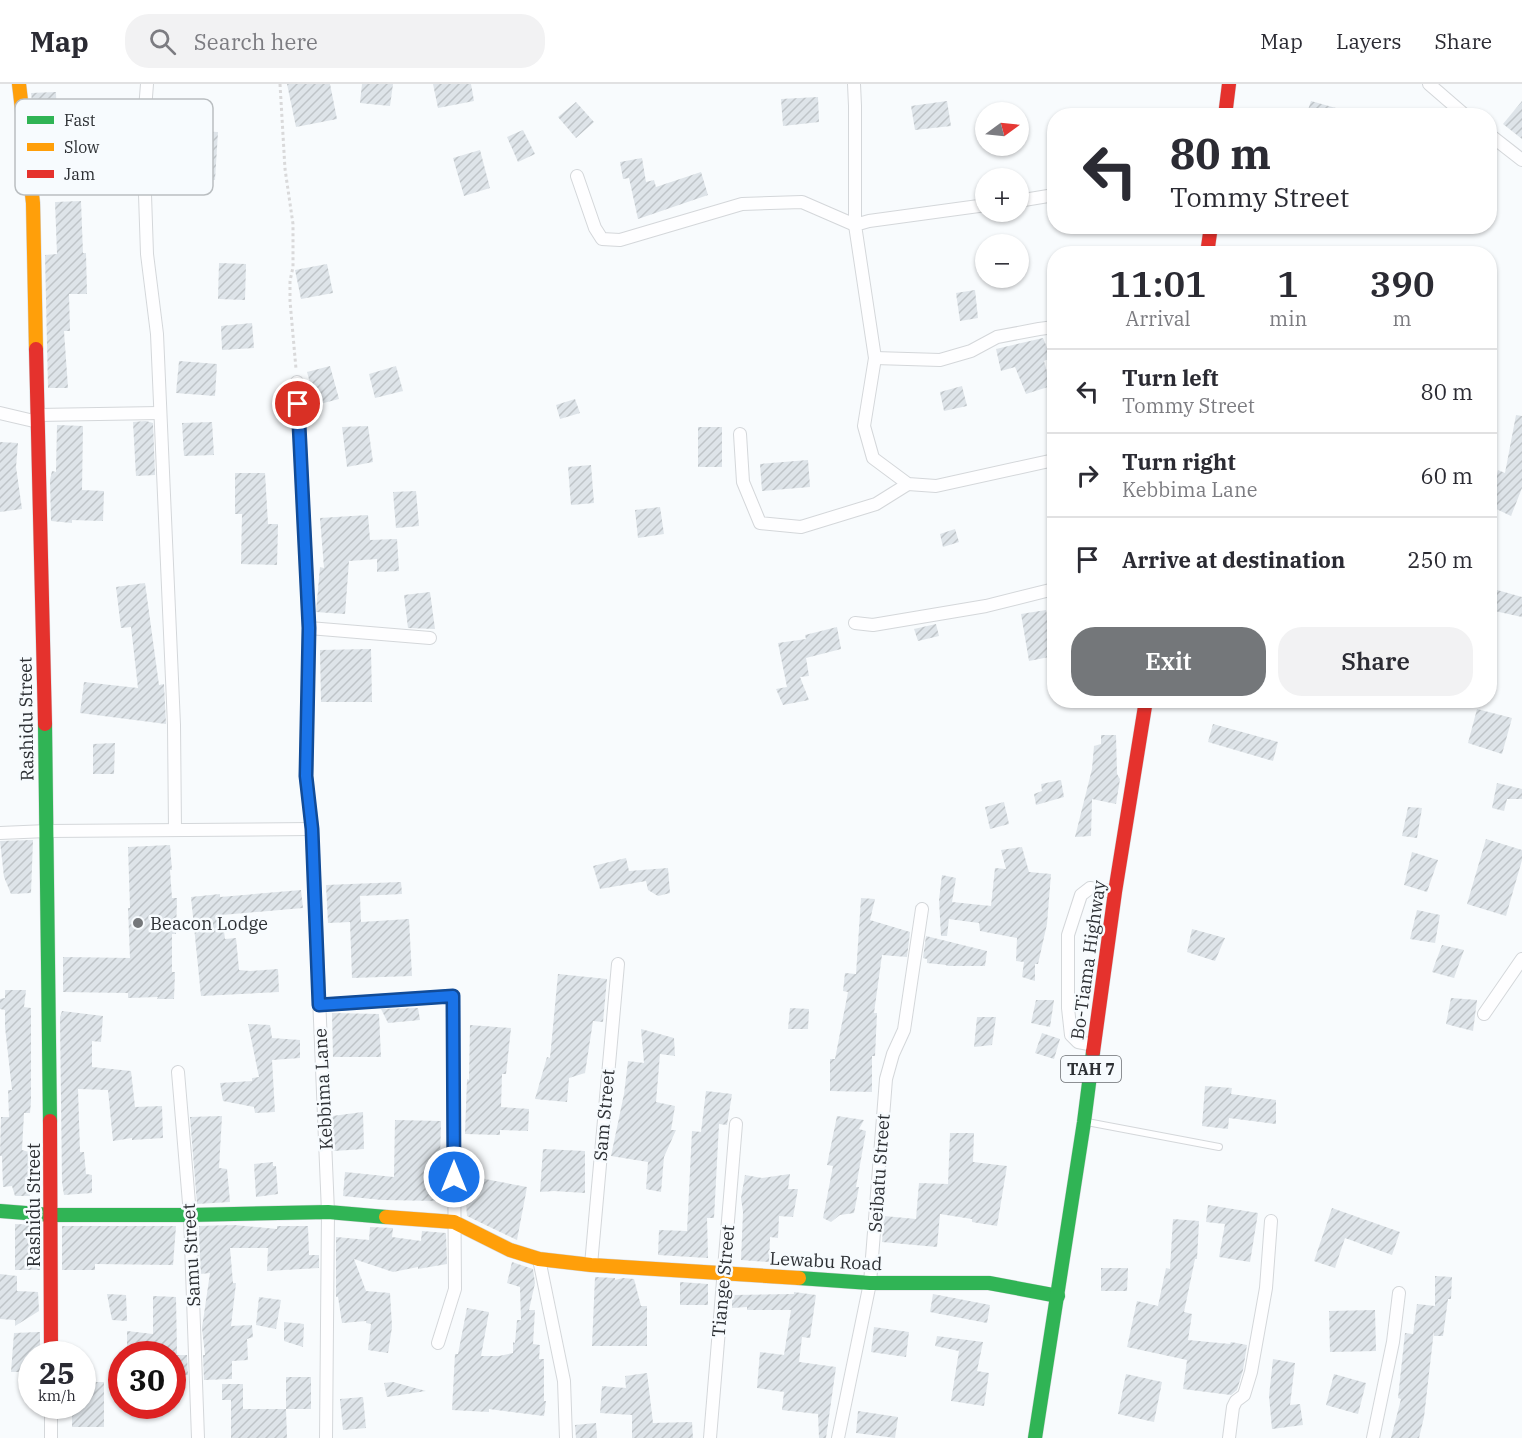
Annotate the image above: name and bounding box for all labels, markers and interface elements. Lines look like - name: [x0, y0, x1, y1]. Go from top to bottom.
- search box: [125, 14, 545, 68]
- text: Map: [30, 23, 89, 60]
- icon: search: [146, 25, 179, 58]
- text: Search here: [194, 27, 318, 56]
- text: Map: [1260, 27, 1303, 55]
- text: Layers: [1336, 27, 1402, 55]
- text: Share: [1435, 27, 1492, 55]
- legend: [15, 99, 213, 195]
- north arrow: [975, 102, 1029, 156]
- map controls: [975, 102, 1029, 288]
- text: Fast: [64, 110, 96, 130]
- text: 80 m: [1170, 126, 1271, 181]
- icon: left: [1071, 132, 1149, 210]
- text: Slow: [64, 137, 100, 157]
- text: Jam: [64, 164, 95, 184]
- button: +: [975, 168, 1029, 222]
- text: Tommy Street: [1170, 179, 1349, 214]
- button: −: [975, 234, 1029, 288]
- text: 11:01: [1109, 260, 1207, 307]
- text: 1: [1277, 260, 1299, 307]
- text: 390: [1370, 260, 1435, 307]
- text: Arrival: [1125, 305, 1191, 332]
- text: min: [1269, 305, 1307, 332]
- text: m: [1393, 305, 1412, 332]
- text: Turn left: [1122, 363, 1218, 392]
- icon: left: [1071, 375, 1104, 408]
- text: 80 m: [1421, 377, 1473, 406]
- pin: [272, 378, 323, 429]
- icon: arrive: [281, 387, 314, 420]
- text: Tommy Street: [1122, 392, 1255, 419]
- text: Turn right: [1122, 447, 1236, 476]
- icon: right: [1071, 459, 1104, 492]
- text: 60 m: [1421, 461, 1473, 490]
- text: Kebbima Lane: [1122, 476, 1258, 503]
- icon: arrive: [1071, 543, 1104, 576]
- text: Arrive at destination: [1122, 545, 1345, 574]
- text: 250 m: [1407, 545, 1473, 574]
- button: Exit: [1071, 627, 1266, 696]
- button: Share: [1278, 627, 1473, 696]
- street label: Rashidu Street: [13, 657, 39, 781]
- street label: Bo-Tiama Highway: [1065, 878, 1111, 1041]
- place label: Beacon Lodge: [150, 912, 268, 935]
- marker: Beacon Lodge: [131, 916, 145, 930]
- street label: Kebbima Lane: [308, 1028, 338, 1150]
- road number: TAH 7: [1061, 1056, 1121, 1082]
- street label: Sam Street: [589, 1068, 619, 1162]
- street label: Seibatu Street: [863, 1113, 895, 1233]
- street label: Rashidu Street: [22, 1143, 45, 1267]
- position arrow: [422, 1145, 486, 1209]
- street label: Samu Street: [177, 1203, 205, 1307]
- street label: Tiange Street: [707, 1224, 739, 1338]
- street label: Lewabu Road: [769, 1247, 883, 1275]
- speed limit sign: 30: [108, 1341, 186, 1419]
- text: 25: [39, 1353, 75, 1392]
- text: km/h: [38, 1386, 76, 1405]

